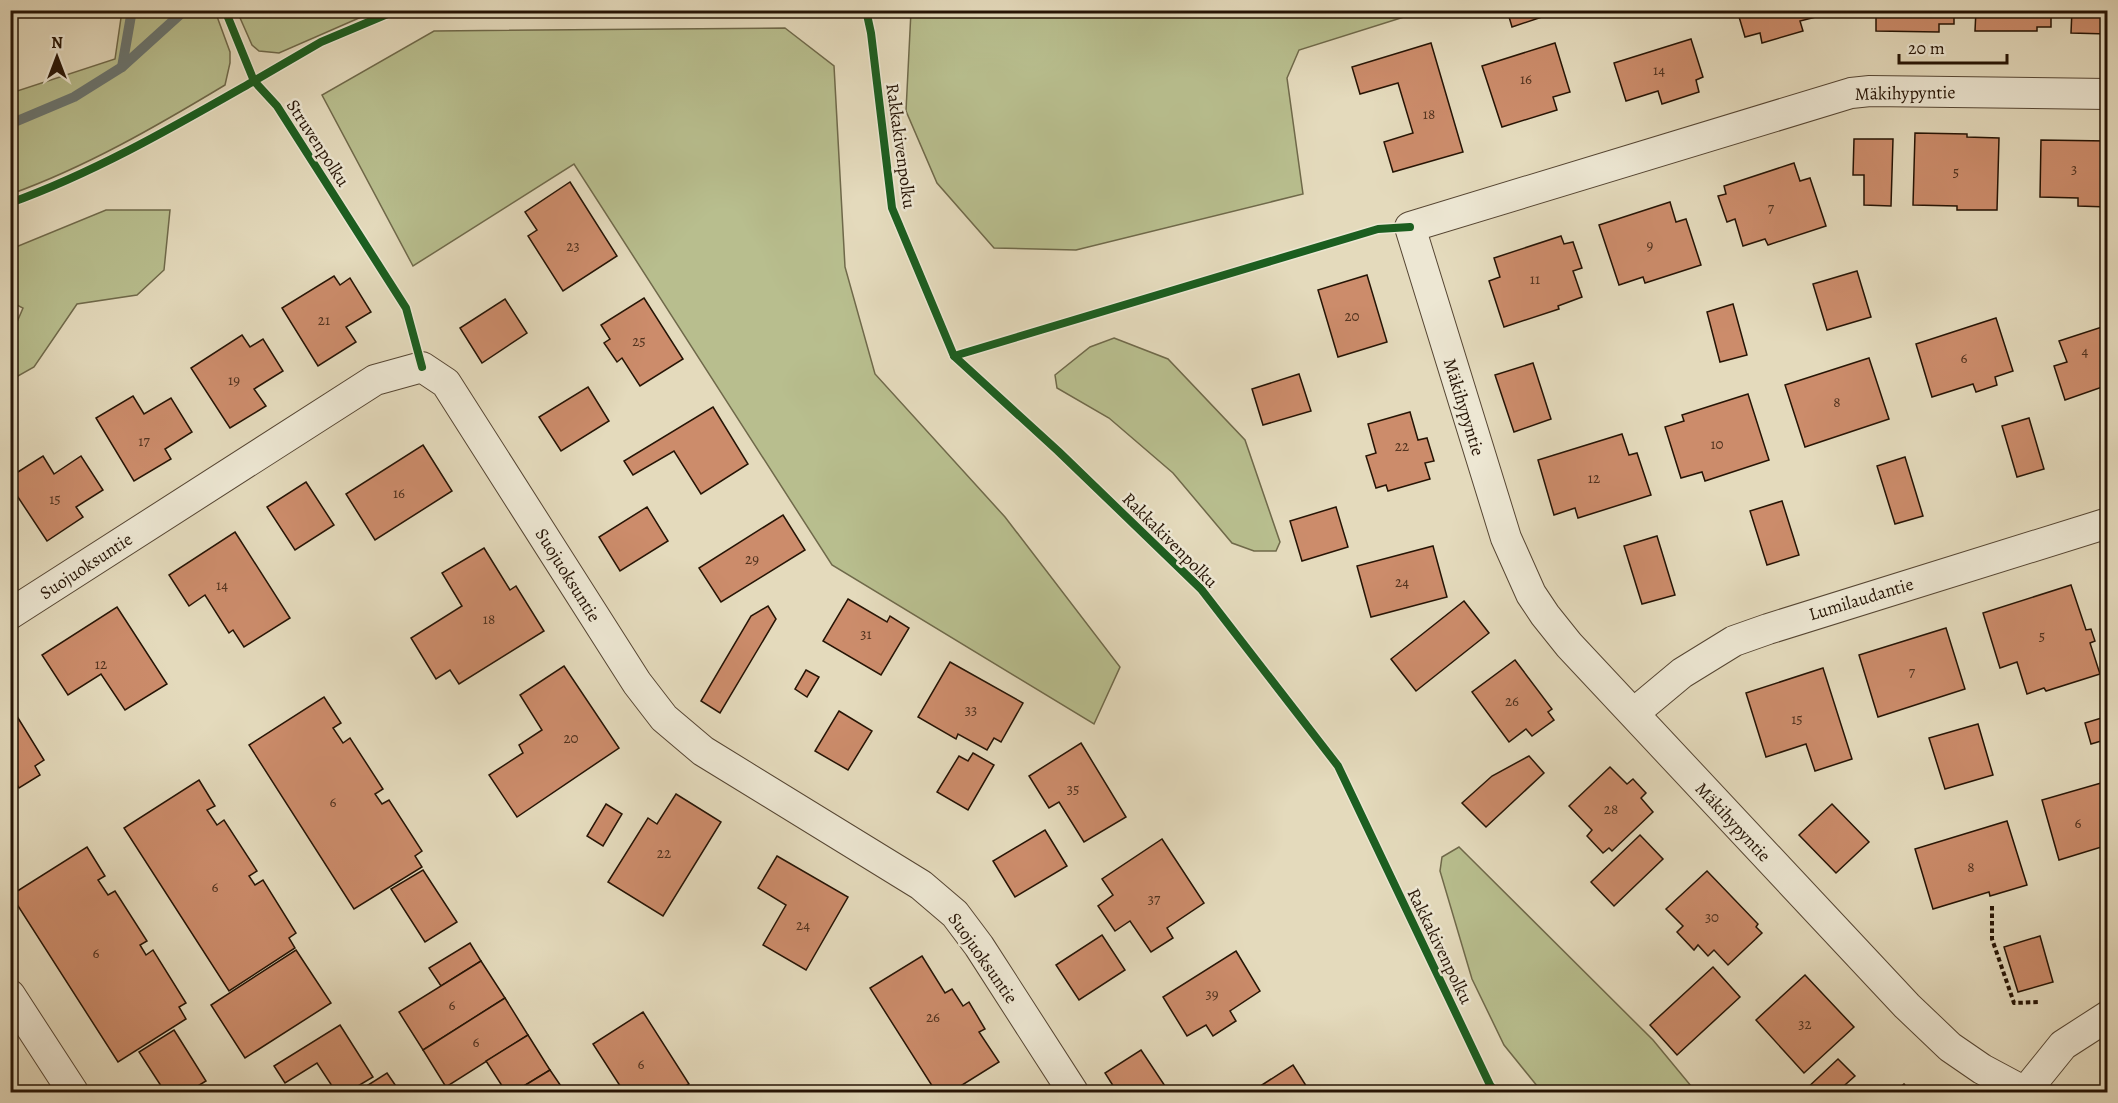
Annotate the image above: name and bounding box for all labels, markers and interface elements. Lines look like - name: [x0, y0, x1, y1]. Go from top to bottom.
- north arrow: [27, 27, 87, 87]
- scale bar: [1899, 27, 2007, 65]
- text: N: [51, 32, 63, 54]
- text: 20 m: [1908, 36, 1945, 60]
- house number: 14: [1653, 60, 1665, 80]
- house number: 16: [1520, 69, 1532, 89]
- street label: Mäkihypyntie: [1854, 80, 1956, 106]
- street label: Rakkakivenpolku: [880, 82, 922, 210]
- street label: Struvenpolku: [281, 95, 355, 191]
- house number: 18: [1423, 104, 1435, 124]
- house number: 3: [2071, 159, 2077, 179]
- house number: 5: [1953, 162, 1959, 182]
- house number: 7: [1768, 198, 1775, 218]
- house number: 9: [1647, 235, 1654, 255]
- house number: 23: [566, 236, 580, 256]
- house number: 11: [1530, 269, 1540, 289]
- house number: 20: [1344, 306, 1360, 326]
- house number: 21: [318, 310, 330, 330]
- house number: 25: [632, 331, 646, 351]
- house number: 4: [2082, 341, 2089, 361]
- house number: 6: [1961, 348, 1968, 368]
- street label: Mäkihypyntie: [1438, 355, 1490, 459]
- house number: 19: [228, 370, 240, 390]
- house number: 8: [1833, 392, 1841, 412]
- house number: 17: [138, 431, 150, 451]
- house number: 10: [1710, 434, 1724, 454]
- house number: 22: [1395, 436, 1409, 456]
- house number: 12: [1588, 468, 1600, 488]
- house number: 16: [393, 483, 405, 503]
- street label: Rakkakivenpolku: [1117, 487, 1223, 593]
- house number: 15: [49, 489, 61, 509]
- street label: Suojuoksuntie: [530, 524, 606, 626]
- street label: Suojuoksuntie: [35, 527, 137, 605]
- house number: 29: [745, 549, 759, 569]
- house number: 24: [1395, 572, 1409, 592]
- street label: Lumilaudantie: [1806, 572, 1916, 626]
- house number: 14: [216, 575, 228, 595]
- house number: 18: [483, 609, 495, 629]
- house number: 31: [860, 624, 872, 644]
- house number: 5: [2039, 626, 2045, 646]
- house number: 12: [95, 654, 107, 674]
- house number: 7: [1909, 662, 1916, 682]
- house number: 26: [1505, 691, 1519, 711]
- house number: 33: [965, 700, 977, 720]
- house number: 15: [1791, 709, 1803, 729]
- house number: 20: [563, 728, 579, 748]
- street label: Mäkihypyntie: [1690, 777, 1776, 867]
- house number: 35: [1067, 779, 1079, 799]
- house number: 6: [330, 792, 337, 812]
- house number: 28: [1604, 799, 1618, 819]
- house number: 6: [2075, 813, 2082, 833]
- house number: 22: [657, 843, 671, 863]
- house number: 8: [1967, 857, 1975, 877]
- house number: 6: [212, 877, 219, 897]
- street label: Rakkakivenpolku: [1402, 884, 1479, 1008]
- house number: 37: [1148, 889, 1161, 909]
- house number: 30: [1705, 907, 1719, 927]
- street label: Suojuoksuntie: [943, 908, 1023, 1008]
- house number: 24: [796, 915, 810, 935]
- house number: 6: [93, 943, 100, 963]
- house number: 39: [1205, 984, 1219, 1004]
- house number: 6: [449, 995, 456, 1015]
- house number: 26: [926, 1007, 940, 1027]
- house number: 32: [1798, 1014, 1812, 1034]
- house number: 6: [473, 1032, 480, 1052]
- house number: 6: [638, 1054, 645, 1074]

